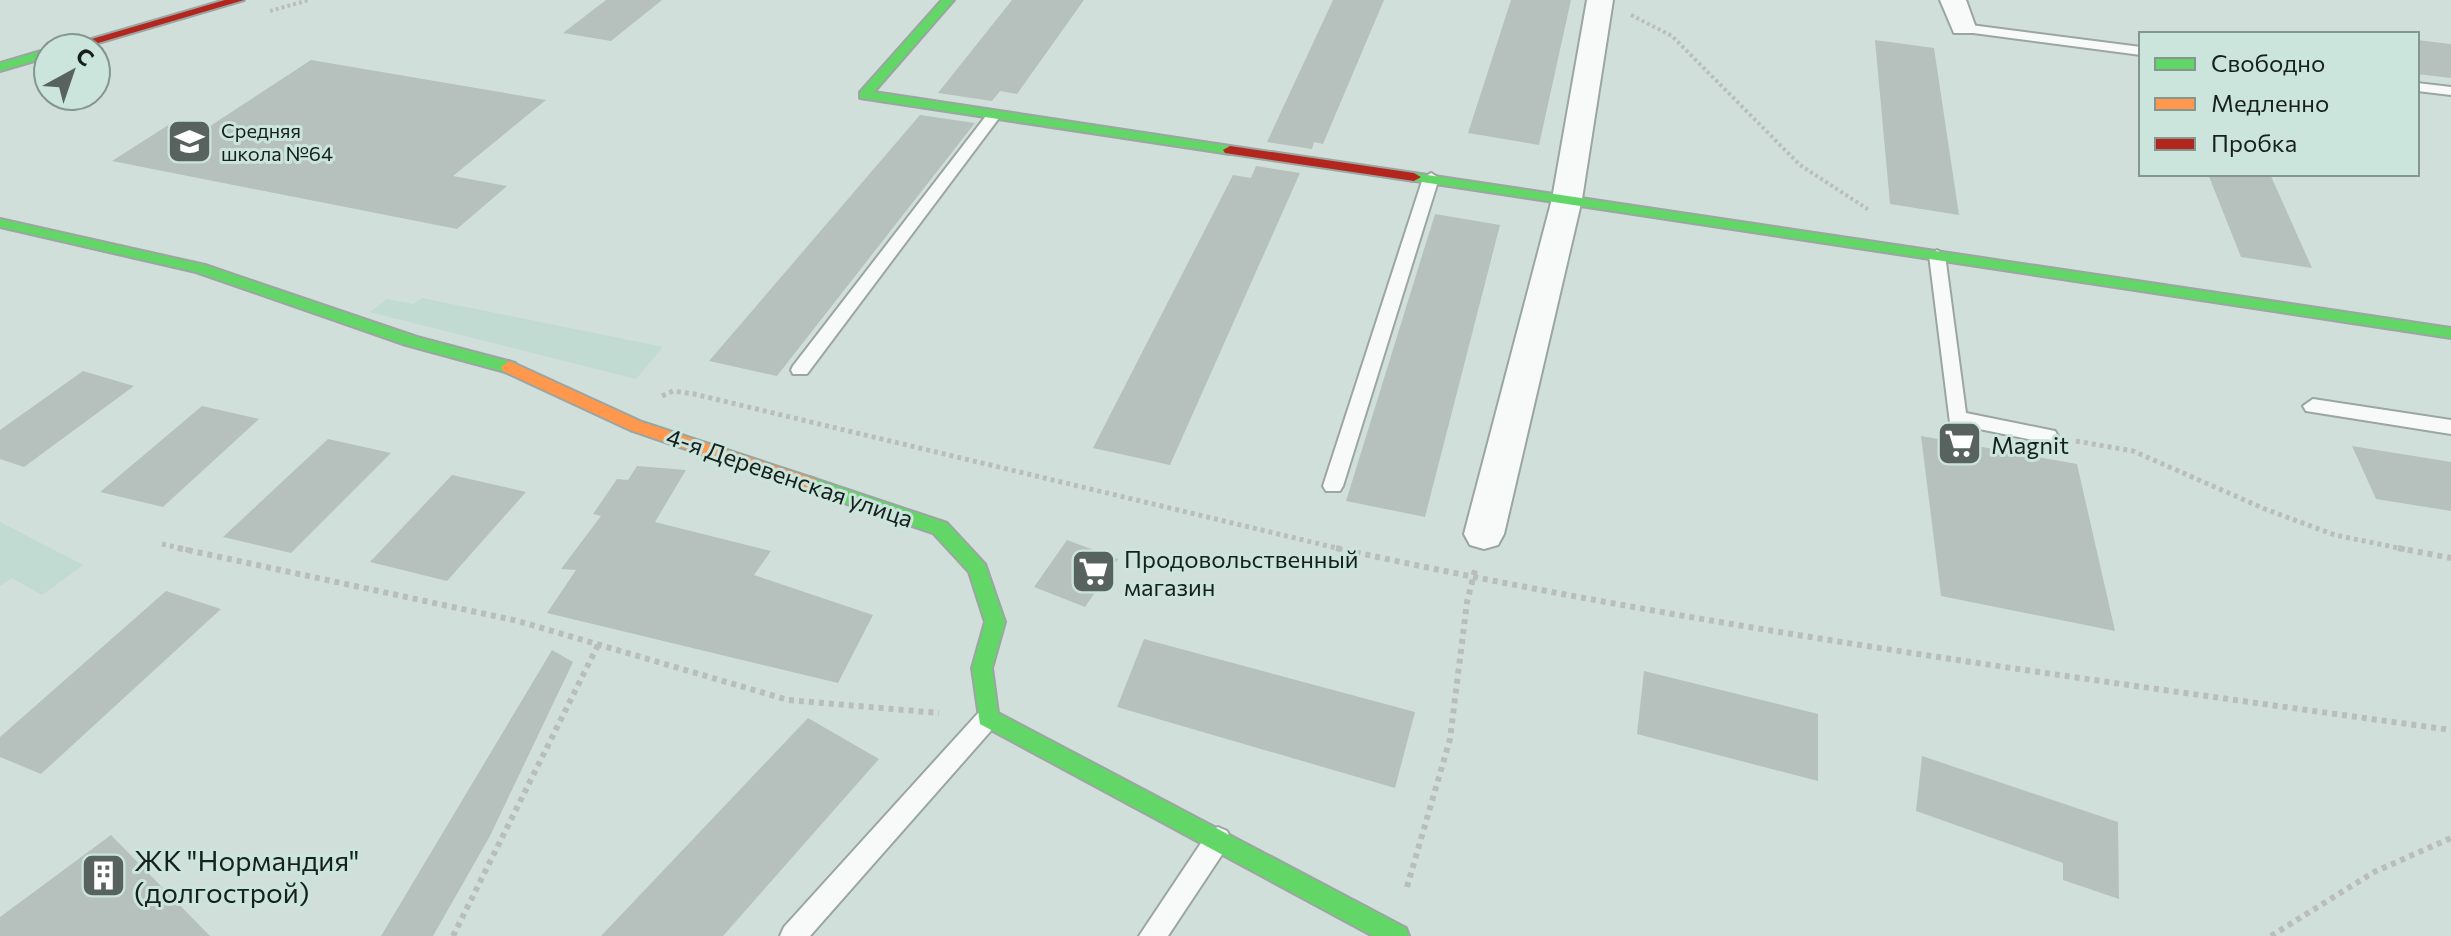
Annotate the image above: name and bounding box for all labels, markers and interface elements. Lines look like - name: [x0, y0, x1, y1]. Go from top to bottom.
- north arrow: [32, 32, 112, 112]
- legend: [2139, 32, 2419, 176]
- text: С: [71, 41, 100, 71]
- text: Свободно: [2211, 48, 2325, 77]
- text: Медленно: [2211, 88, 2329, 117]
- school or university icon: Средняя школа №64: [166, 117, 214, 165]
- place label: Средняя школа №64: [221, 118, 333, 165]
- text: Пробка: [2211, 128, 2297, 157]
- supermarket icon: Magnit: [1936, 420, 1984, 468]
- street label: 4-я Деревенская улица: [663, 421, 917, 533]
- place label: Magnit: [1991, 430, 2069, 459]
- place label: Продовольственный магазин: [1124, 544, 1359, 601]
- supermarket icon: Продовольственный магазин: [1069, 548, 1117, 596]
- place label: ЖК "Нормандия" (долгострой): [134, 843, 360, 909]
- building icon: ЖК "Нормандия" (долгострой): [79, 852, 127, 900]

